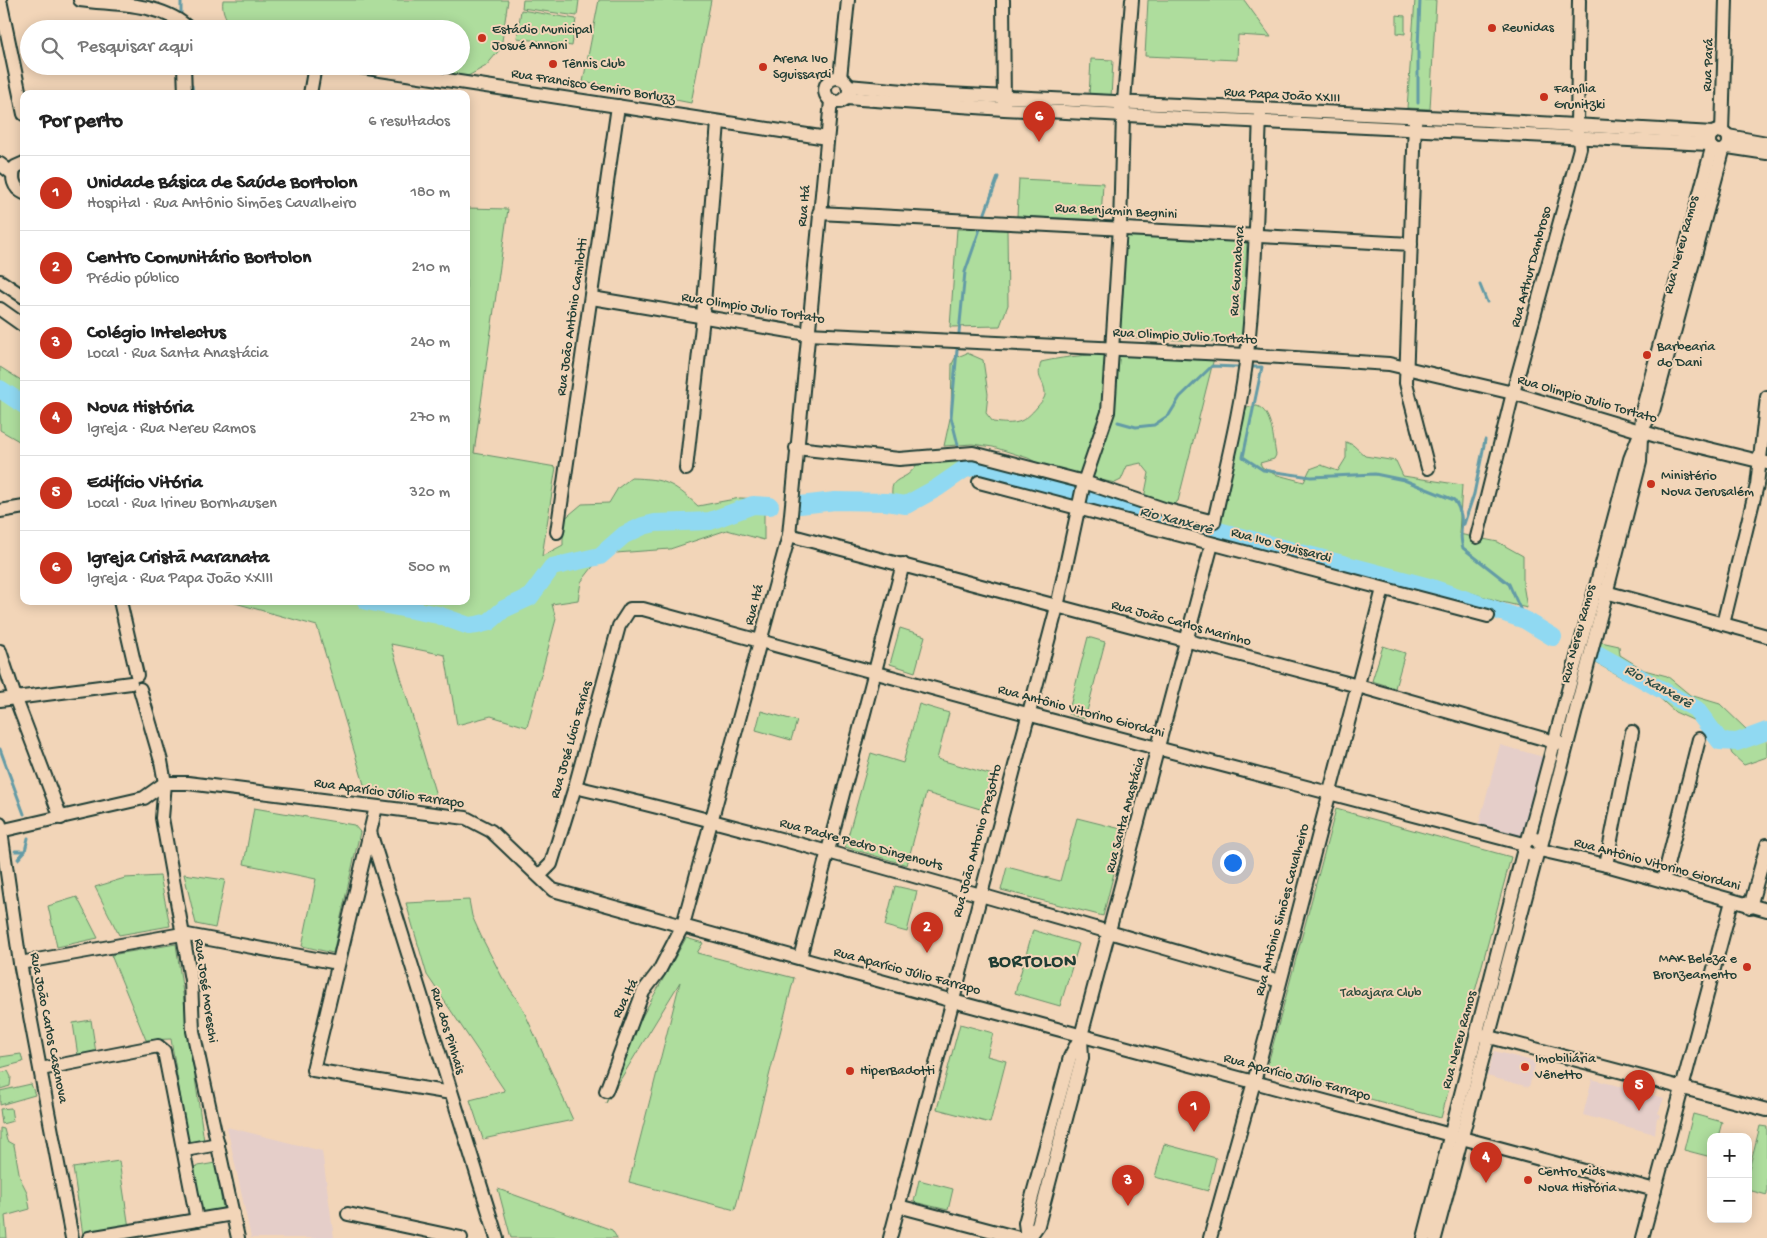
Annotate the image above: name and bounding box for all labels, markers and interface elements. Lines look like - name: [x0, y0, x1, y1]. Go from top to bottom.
- search box: [20, 20, 470, 75]
- place label: Reunidas: [1502, 20, 1555, 37]
- place label: Estádio Municipal Josué Annoni: [492, 22, 593, 55]
- marker: Reunidas: [1486, 22, 1498, 34]
- marker: Estádio Municipal Josué Annoni: [476, 32, 488, 44]
- icon: search: [38, 34, 66, 62]
- text: Pesquisar aqui: [78, 36, 193, 59]
- street label: Rua Pará: [1700, 37, 1718, 92]
- place label: Arena Ivo Sguissardi: [773, 51, 831, 84]
- place label: Tênnis Club: [562, 56, 626, 73]
- marker: Tênnis Club: [547, 58, 559, 70]
- marker: Arena Ivo Sguissardi: [757, 61, 769, 73]
- street label: Rua Francisco Gemiro Borluzz: [510, 66, 677, 108]
- place label: Família Grunitzki: [1553, 81, 1605, 114]
- street label: Rua Papa João XXIII: [1223, 84, 1341, 108]
- marker: Família Grunitzki: [1538, 91, 1550, 103]
- pin: 6: [1023, 101, 1055, 142]
- text: Por perto: [40, 110, 123, 135]
- text: 6 resultados: [368, 113, 450, 132]
- text: Unidade Básica de Saúde Bortolon: [87, 172, 357, 195]
- street label: Rua Itá: [794, 183, 816, 228]
- text: 1: [53, 184, 59, 203]
- text: 180 m: [411, 184, 450, 203]
- street label: Rua Nereu Ramos: [1661, 193, 1703, 296]
- text: Hospital · Rua Antônio Simões Cavalheiro: [87, 195, 357, 214]
- street label: Rua Benjamin Begnini: [1054, 200, 1178, 224]
- street label: Rua Arthur Dambroso: [1508, 204, 1556, 330]
- street label: Rua Guanabara: [1226, 224, 1250, 317]
- street label: Rua João Antônio Camilotti: [553, 237, 593, 397]
- text: Centro Comunitário Bortolon: [87, 247, 311, 270]
- text: 2: [52, 259, 60, 278]
- text: 210 m: [411, 259, 450, 278]
- text: Prédio público: [87, 270, 179, 289]
- street label: Rua Olimpio Julio Tortato: [680, 289, 826, 329]
- text: Colégio Intelectus: [87, 322, 226, 345]
- street label: Rua Olimpio Julio Tortato: [1112, 325, 1258, 349]
- text: 3: [52, 334, 60, 353]
- text: 240 m: [410, 334, 450, 353]
- place label: Barbearia do Dani: [1656, 339, 1716, 372]
- text: Local · Rua Santa Anastácia: [87, 345, 268, 364]
- marker: Barbearia do Dani: [1641, 349, 1653, 361]
- street label: Rua Olimpio Julio Tortato: [1515, 372, 1659, 428]
- text: Nova História: [87, 397, 194, 420]
- text: 4: [52, 409, 60, 428]
- text: 270 m: [410, 409, 450, 428]
- text: Igreja · Rua Nereu Ramos: [87, 420, 255, 439]
- place label: Ministério Nova Jerusalém: [1661, 468, 1754, 501]
- text: Edifício Vitória: [87, 472, 203, 495]
- marker: Ministério Nova Jerusalém: [1645, 478, 1657, 490]
- text: 5: [52, 484, 60, 503]
- text: 320 m: [410, 484, 450, 503]
- text: Local · Rua Irineu Bornhausen: [87, 495, 277, 514]
- water label: Rio Xanxerê: [1138, 503, 1216, 540]
- street label: Rua Ivo Sguissardi: [1229, 524, 1333, 568]
- text: Igreja Cristã Maranata: [87, 547, 269, 570]
- text: 6: [52, 559, 60, 578]
- text: 500 m: [408, 559, 450, 578]
- text: Igreja · Rua Papa João XXIII: [87, 570, 273, 589]
- street label: Rua Itá: [741, 581, 769, 627]
- street label: Rua Nereu Ramos: [1558, 582, 1600, 685]
- street label: Rua João Carlos Marinho: [1109, 597, 1253, 651]
- water label: Rio Xanxerê: [1621, 661, 1696, 714]
- street label: Rua José Lúcio Farias: [547, 679, 597, 801]
- street label: Rua Antônio Vitorino Giordani: [996, 682, 1166, 742]
- street label: Rua Santa Anastácia: [1102, 754, 1150, 875]
- street label: Rua João Antonio Prezotto: [949, 762, 1007, 920]
- street label: Rua Aparício Júlio Farrapo: [313, 775, 465, 813]
- street label: Rua Padre Pedro Dingenouts: [778, 815, 945, 875]
- street label: Rua Antônio Simões Cavalheiro: [1252, 822, 1314, 998]
- street label: Rua Antônio Vitorino Giordani: [1572, 835, 1742, 895]
- your location: [1220, 850, 1246, 876]
- pin: 2: [911, 912, 943, 953]
- street label: Rua José Moreschi: [189, 938, 221, 1044]
- street label: Rua Aparício Júlio Farrapo: [832, 944, 982, 1000]
- street label: Rua João Carlos Casanova: [25, 951, 71, 1106]
- district label: BORTOLON: [988, 951, 1077, 974]
- place label: MAK Beleza e Bronzeamento: [1652, 951, 1738, 984]
- marker: MAK Beleza e Bronzeamento: [1741, 961, 1753, 973]
- street label: Rua Itá: [609, 975, 644, 1022]
- park label: Tabajara Club: [1340, 985, 1422, 1002]
- street label: Rua dos Pinhais: [426, 986, 469, 1077]
- street label: Rua Nereu Ramos: [1439, 988, 1481, 1091]
- street label: Rua Aparício Júlio Farrapo: [1222, 1050, 1372, 1106]
- place label: Imobiliária Vênetto: [1534, 1051, 1597, 1084]
- marker: Imobiliária Vênetto: [1519, 1061, 1531, 1073]
- place label: HiperBadotti: [860, 1063, 935, 1080]
- marker: HiperBadotti: [844, 1065, 856, 1077]
- pin: 5: [1623, 1070, 1655, 1111]
- pin: 1: [1178, 1091, 1210, 1132]
- map controls: [1707, 1133, 1752, 1223]
- button: +: [1707, 1133, 1752, 1178]
- pin: 4: [1470, 1142, 1502, 1183]
- place label: Centro Kids Nova História: [1538, 1164, 1618, 1197]
- pin: 3: [1112, 1165, 1144, 1206]
- marker: Centro Kids Nova História: [1522, 1174, 1534, 1186]
- button: −: [1707, 1178, 1752, 1223]

